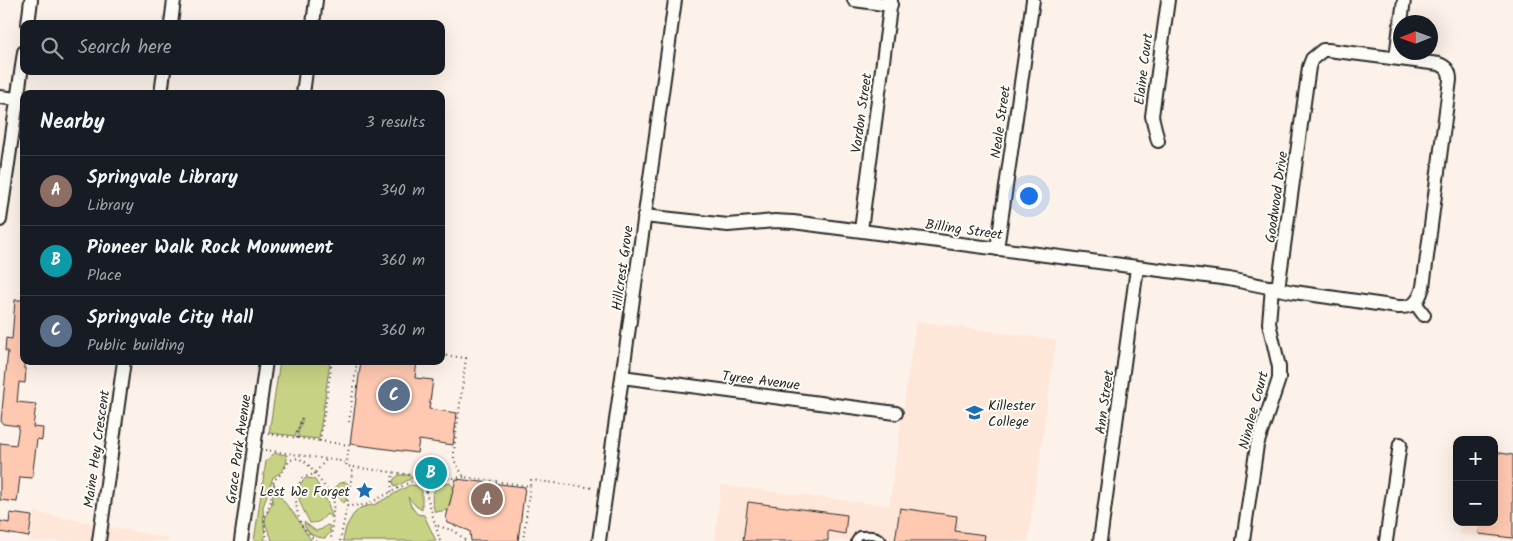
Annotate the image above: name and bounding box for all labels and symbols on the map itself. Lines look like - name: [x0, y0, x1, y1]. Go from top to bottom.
- north arrow: [1393, 15, 1438, 60]
- street label: Elaine Court: [1129, 31, 1159, 106]
- street label: Vardon Street: [845, 71, 879, 155]
- street label: Neale Street: [985, 84, 1017, 160]
- street label: Goodwood Drive: [1260, 149, 1294, 244]
- your location: [1016, 183, 1042, 209]
- street label: Billing Street: [924, 214, 1004, 246]
- street label: Hillcrest Grove: [606, 224, 640, 312]
- street label: Tyree Avenue: [721, 365, 802, 397]
- street label: Ann Street: [1090, 368, 1120, 436]
- street label: Ninalee Court: [1233, 368, 1275, 452]
- pin: C: [378, 376, 410, 414]
- street label: Maine Hey Crescent: [78, 388, 116, 510]
- street label: Grace Park Avenue: [220, 392, 258, 505]
- place label: Killester College: [988, 395, 1036, 433]
- school or university icon: Killester College: [964, 403, 984, 423]
- pin: B: [415, 454, 447, 492]
- pin: A: [471, 480, 503, 518]
- place label: Lest We Forget: [260, 481, 351, 503]
- place icon: Lest We Forget: [354, 481, 374, 501]

